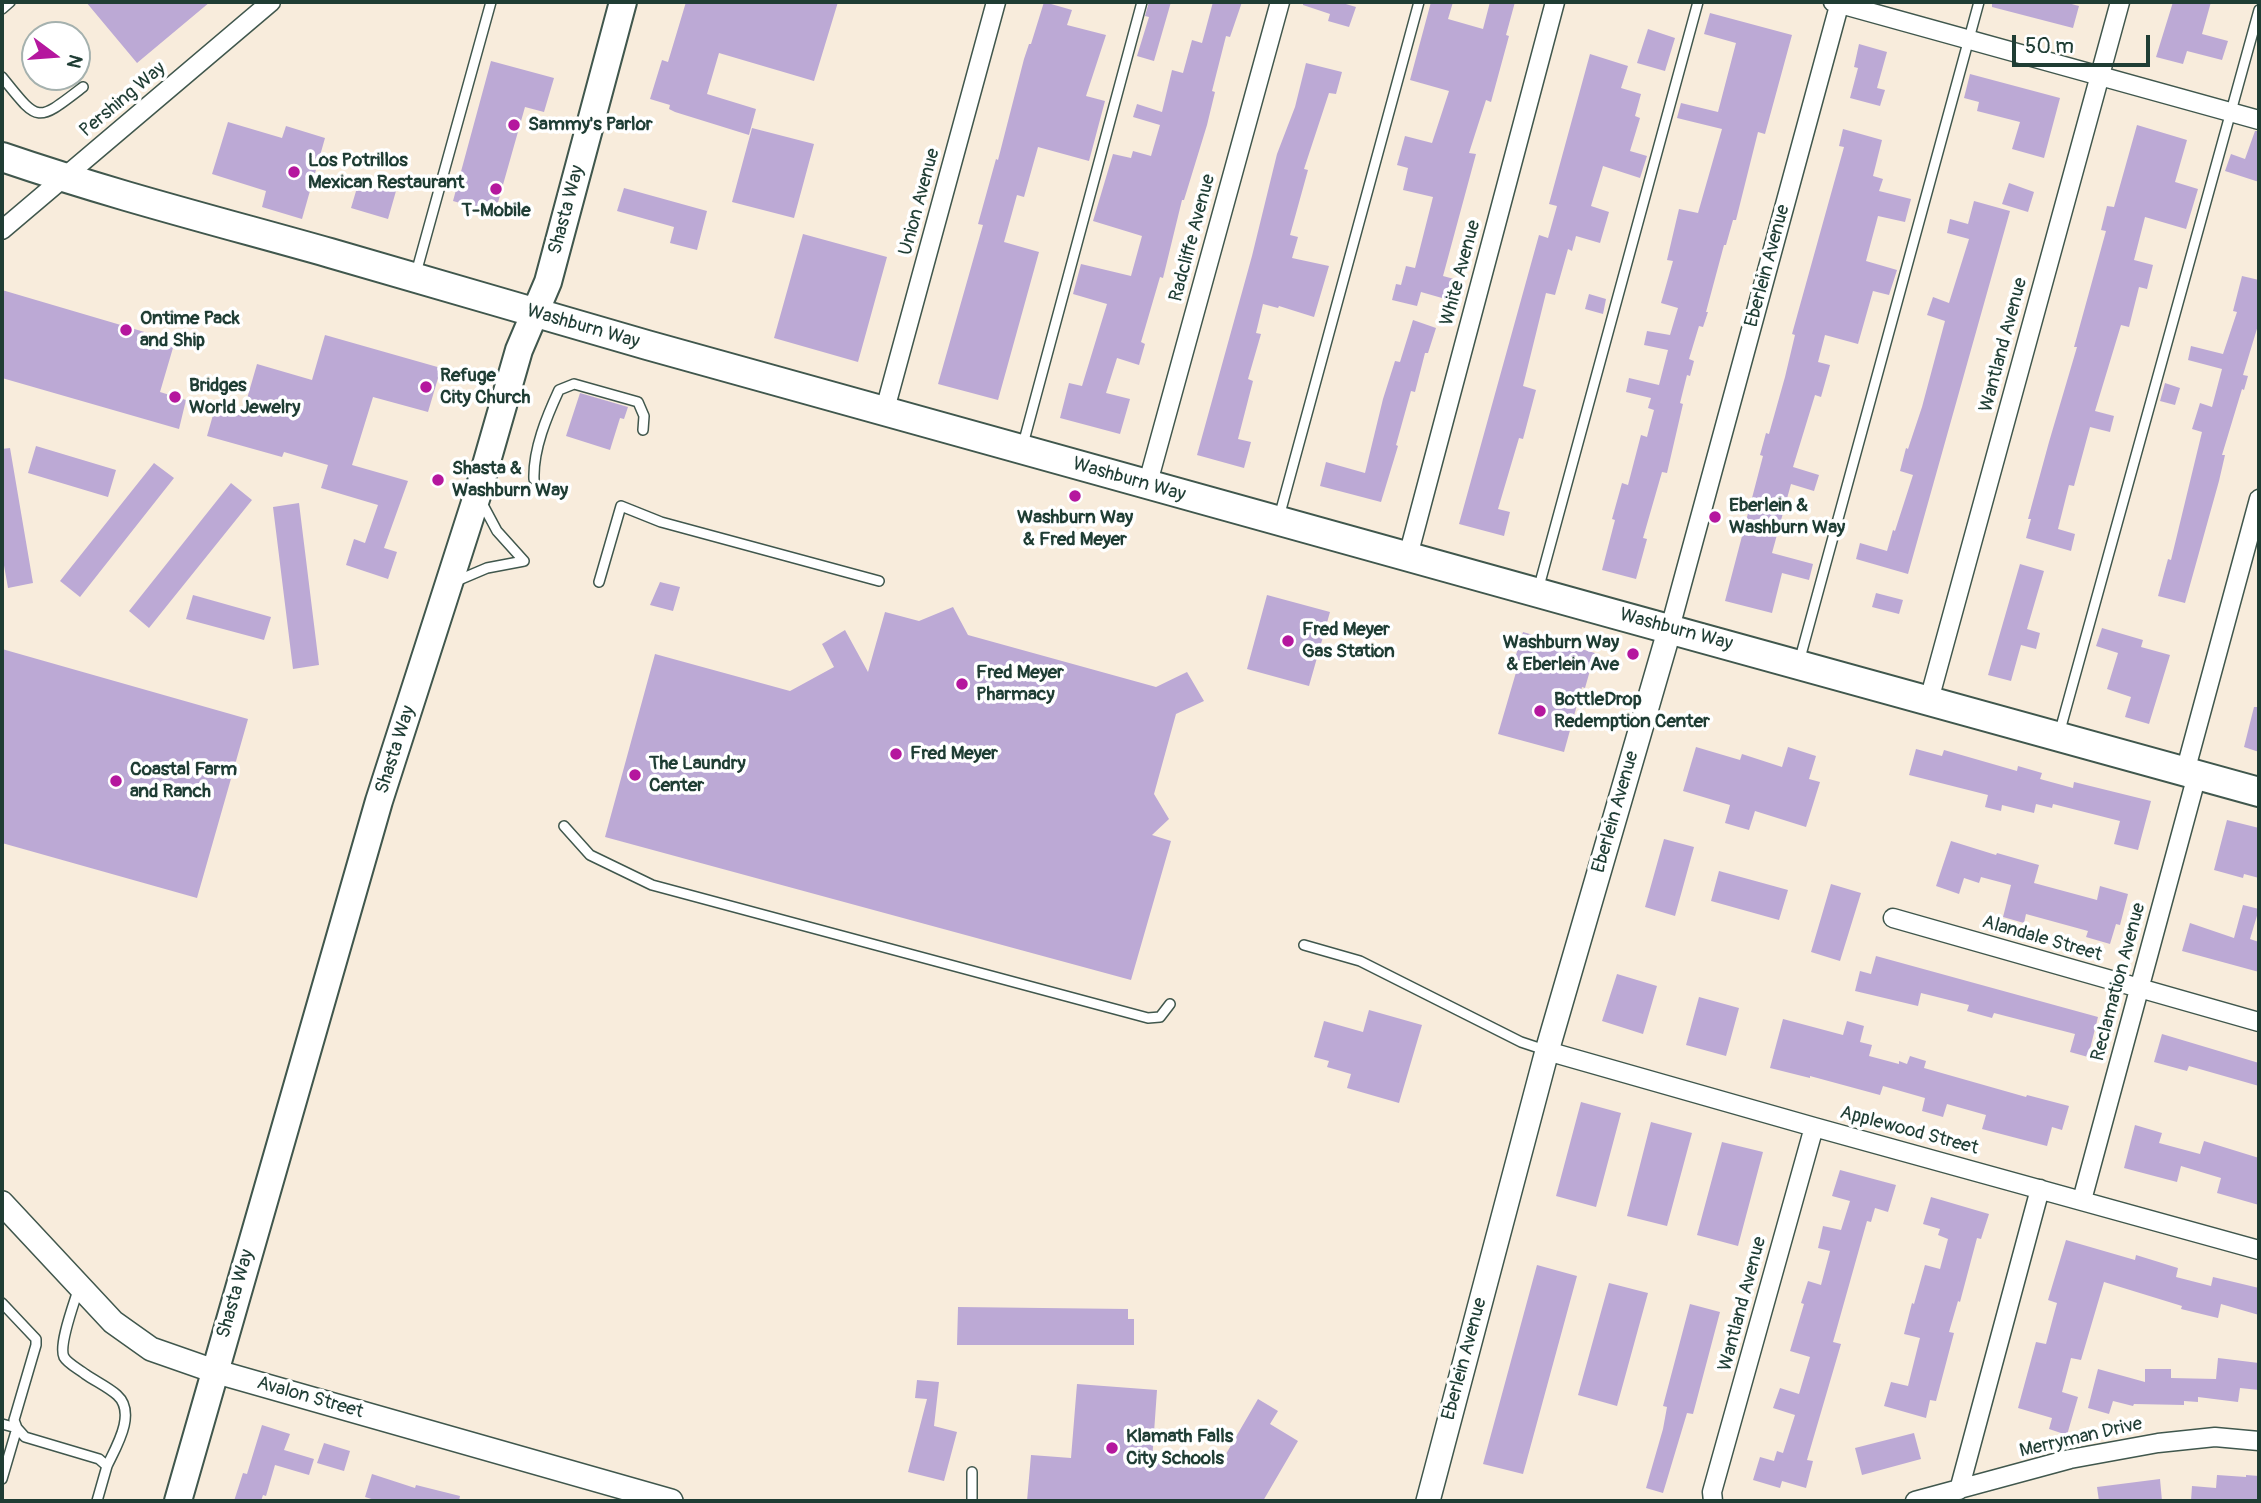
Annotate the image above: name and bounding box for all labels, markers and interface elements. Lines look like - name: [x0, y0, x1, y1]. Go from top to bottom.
- north arrow: [21, 21, 91, 91]
- scale bar: [2016, 21, 2154, 65]
- text: 50 m: [2025, 33, 2074, 60]
- text: N: [61, 52, 88, 71]
- street label: Pershing Way: [75, 58, 171, 142]
- place label: Sammy's Parlor: [528, 114, 653, 136]
- marker: Sammy's Parlor: [506, 117, 522, 133]
- street label: Union Avenue: [895, 146, 945, 258]
- place label: Los Potrillos Mexican Restaurant: [308, 150, 465, 194]
- street label: Shasta Way: [544, 163, 590, 257]
- marker: Los Potrillos Mexican Restaurant: [286, 164, 302, 180]
- street label: Radcliffe Avenue: [1165, 172, 1221, 304]
- marker: T-Mobile: [488, 181, 504, 197]
- place label: T-Mobile: [461, 200, 531, 222]
- street label: Eberlein Avenue: [1741, 202, 1795, 330]
- street label: White Avenue: [1436, 218, 1486, 328]
- street label: Wantland Avenue: [1975, 275, 2033, 415]
- street label: Washburn Way: [524, 300, 642, 354]
- place label: Ontime Pack and Ship: [140, 308, 240, 352]
- marker: Ontime Pack and Ship: [118, 322, 134, 338]
- place label: Refuge City Church: [440, 365, 531, 409]
- place label: Bridges World Jewelry: [189, 375, 300, 419]
- marker: Refuge City Church: [418, 379, 434, 395]
- marker: Bridges World Jewelry: [167, 389, 183, 405]
- street label: Washburn Way: [1070, 453, 1188, 507]
- place label: Shasta & Washburn Way: [452, 458, 568, 502]
- marker: Shasta & Washburn Way: [430, 472, 446, 488]
- marker: Washburn Way & Fred Meyer: [1067, 488, 1083, 504]
- place label: Eberlein & Washburn Way: [1729, 495, 1845, 539]
- place label: Washburn Way & Fred Meyer: [1017, 507, 1133, 551]
- marker: Eberlein & Washburn Way: [1707, 509, 1723, 525]
- street label: Washburn Way: [1617, 604, 1735, 656]
- place label: Fred Meyer Gas Station: [1302, 619, 1395, 663]
- place label: Washburn Way & Eberlein Ave: [1503, 632, 1619, 676]
- marker: Fred Meyer Gas Station: [1280, 633, 1296, 649]
- marker: Washburn Way & Eberlein Ave: [1625, 646, 1641, 662]
- place label: Fred Meyer Pharmacy: [976, 662, 1064, 706]
- marker: Fred Meyer Pharmacy: [954, 676, 970, 692]
- place label: BottleDrop Redemption Center: [1554, 689, 1710, 733]
- street label: Shasta Way: [371, 703, 421, 797]
- marker: BottleDrop Redemption Center: [1532, 703, 1548, 719]
- place label: Fred Meyer: [910, 743, 998, 765]
- marker: Fred Meyer: [888, 746, 904, 762]
- street label: Eberlein Avenue: [1588, 748, 1644, 876]
- place label: The Laundry Center: [649, 753, 746, 797]
- place label: Coastal Farm and Ranch: [130, 759, 237, 803]
- marker: The Laundry Center: [627, 767, 643, 783]
- marker: Coastal Farm and Ranch: [108, 773, 124, 789]
- street label: Reclamation Avenue: [2087, 900, 2151, 1064]
- street label: Alandale Street: [1979, 911, 2105, 967]
- street label: Applewood Street: [1837, 1102, 1981, 1160]
- street label: Wantland Avenue: [1714, 1234, 1772, 1374]
- street label: Shasta Way: [212, 1247, 260, 1341]
- street label: Eberlein Avenue: [1438, 1295, 1492, 1423]
- street label: Avalon Street: [254, 1372, 366, 1424]
- street label: Merryman Drive: [2017, 1413, 2145, 1463]
- place label: Klamath Falls City Schools: [1126, 1426, 1233, 1470]
- marker: Klamath Falls City Schools: [1104, 1440, 1120, 1456]

